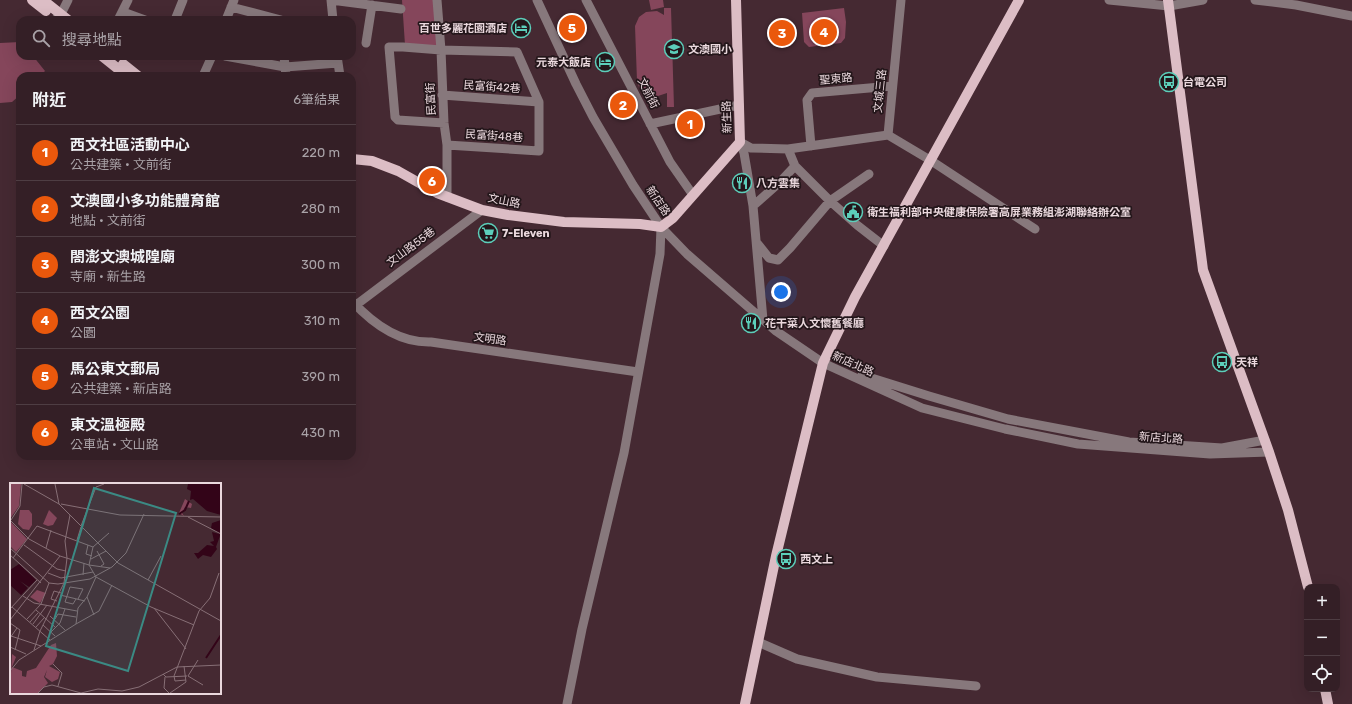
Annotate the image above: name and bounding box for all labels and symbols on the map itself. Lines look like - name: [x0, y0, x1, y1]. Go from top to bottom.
- pin: 5: [559, 13, 585, 43]
- hotel icon: 百世多麗花園酒店: [510, 17, 532, 39]
- pin: 4: [811, 17, 837, 47]
- pin: 3: [769, 18, 795, 48]
- place label: 百世多麗花園酒店: [419, 22, 507, 35]
- school or university icon: 文澳國小: [663, 38, 685, 60]
- place label: 文澳國小: [688, 43, 732, 56]
- hotel icon: 元泰大飯店: [594, 51, 616, 73]
- place label: 元泰大飯店: [536, 56, 591, 69]
- street label: 文城三路: [871, 68, 889, 114]
- street label: 聖東路: [819, 71, 853, 87]
- bus stop icon: 台電公司: [1158, 71, 1180, 93]
- street label: 文前街: [635, 75, 661, 111]
- place label: 台電公司: [1183, 76, 1227, 89]
- street label: 民富街42巷: [463, 79, 521, 95]
- street label: 民富街: [424, 82, 438, 116]
- pin: 2: [610, 90, 636, 120]
- street label: 新生路: [720, 100, 734, 134]
- pin: 1: [677, 109, 703, 139]
- street label: 民富街48巷: [465, 127, 523, 145]
- pin: 6: [419, 166, 445, 196]
- restaurant icon: 八方雲集: [731, 172, 753, 194]
- place label: 八方雲集: [756, 177, 800, 190]
- street label: 新店路: [643, 184, 673, 218]
- street label: 文山路: [487, 191, 521, 211]
- public building icon: 衛生福利部中央健康保險署高屏業務組澎湖聯絡辦公室: [842, 201, 864, 223]
- place label: 衛生福利部中央健康保險署高屏業務組澎湖聯絡辦公室: [867, 206, 1131, 219]
- supermarket icon: 7-Eleven: [477, 222, 499, 244]
- street label: 文山路55巷: [384, 225, 438, 269]
- place label: 7-Eleven: [502, 227, 550, 240]
- your location: [771, 282, 791, 302]
- restaurant icon: 花干菜人文懷舊餐廳: [740, 312, 762, 334]
- place label: 花干菜人文懷舊餐廳: [765, 317, 864, 330]
- street label: 文明路: [473, 330, 507, 348]
- street label: 新店北路: [830, 349, 876, 379]
- bus stop icon: 天祥: [1211, 351, 1233, 373]
- place label: 天祥: [1236, 356, 1258, 369]
- street label: 新店北路: [1139, 430, 1183, 446]
- inset map: [10, 483, 221, 694]
- bus stop icon: 西文上: [775, 548, 797, 570]
- place label: 西文上: [800, 553, 833, 566]

